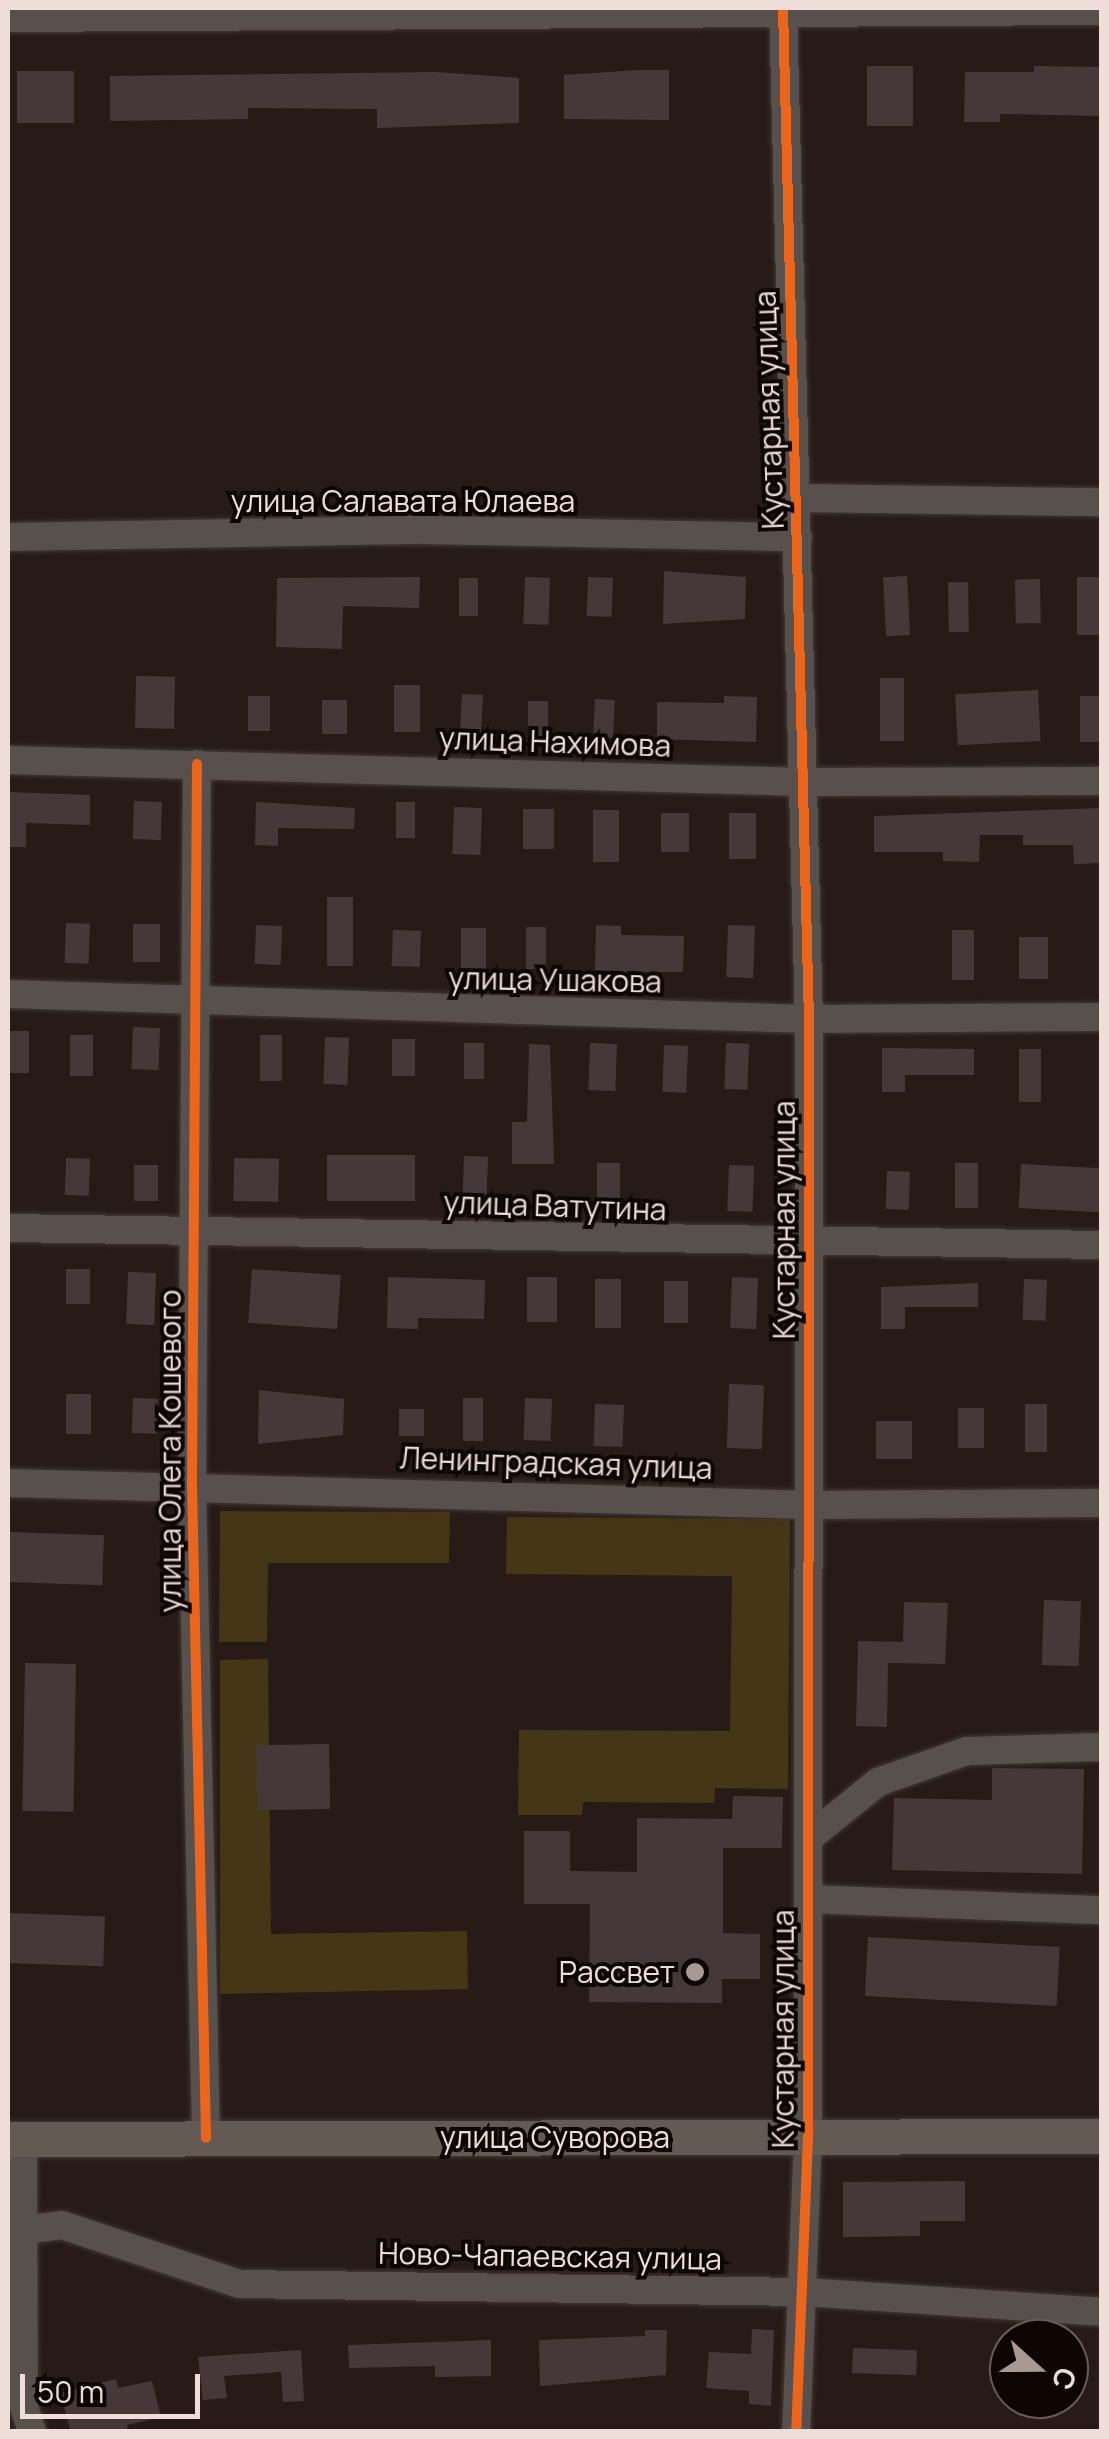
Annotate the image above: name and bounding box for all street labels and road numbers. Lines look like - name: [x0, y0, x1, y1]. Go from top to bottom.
- street label: Кустарная улица: [747, 290, 791, 530]
- street label: улица Салавата Юлаева: [231, 483, 575, 519]
- street label: улица Нахимова: [438, 720, 672, 764]
- street label: улица Ушакова: [448, 960, 662, 1000]
- street label: Кустарная улица: [766, 1101, 802, 1339]
- street label: улица Ватутина: [443, 1184, 667, 1228]
- street label: улица Олега Кошевого: [152, 1289, 188, 1613]
- street label: Ленинградская улица: [399, 1440, 713, 1486]
- street label: Кустарная улица: [765, 1910, 801, 2148]
- street label: улица Суворова: [440, 2119, 670, 2155]
- street label: Ново-Чапаевская улица: [378, 2235, 722, 2277]

